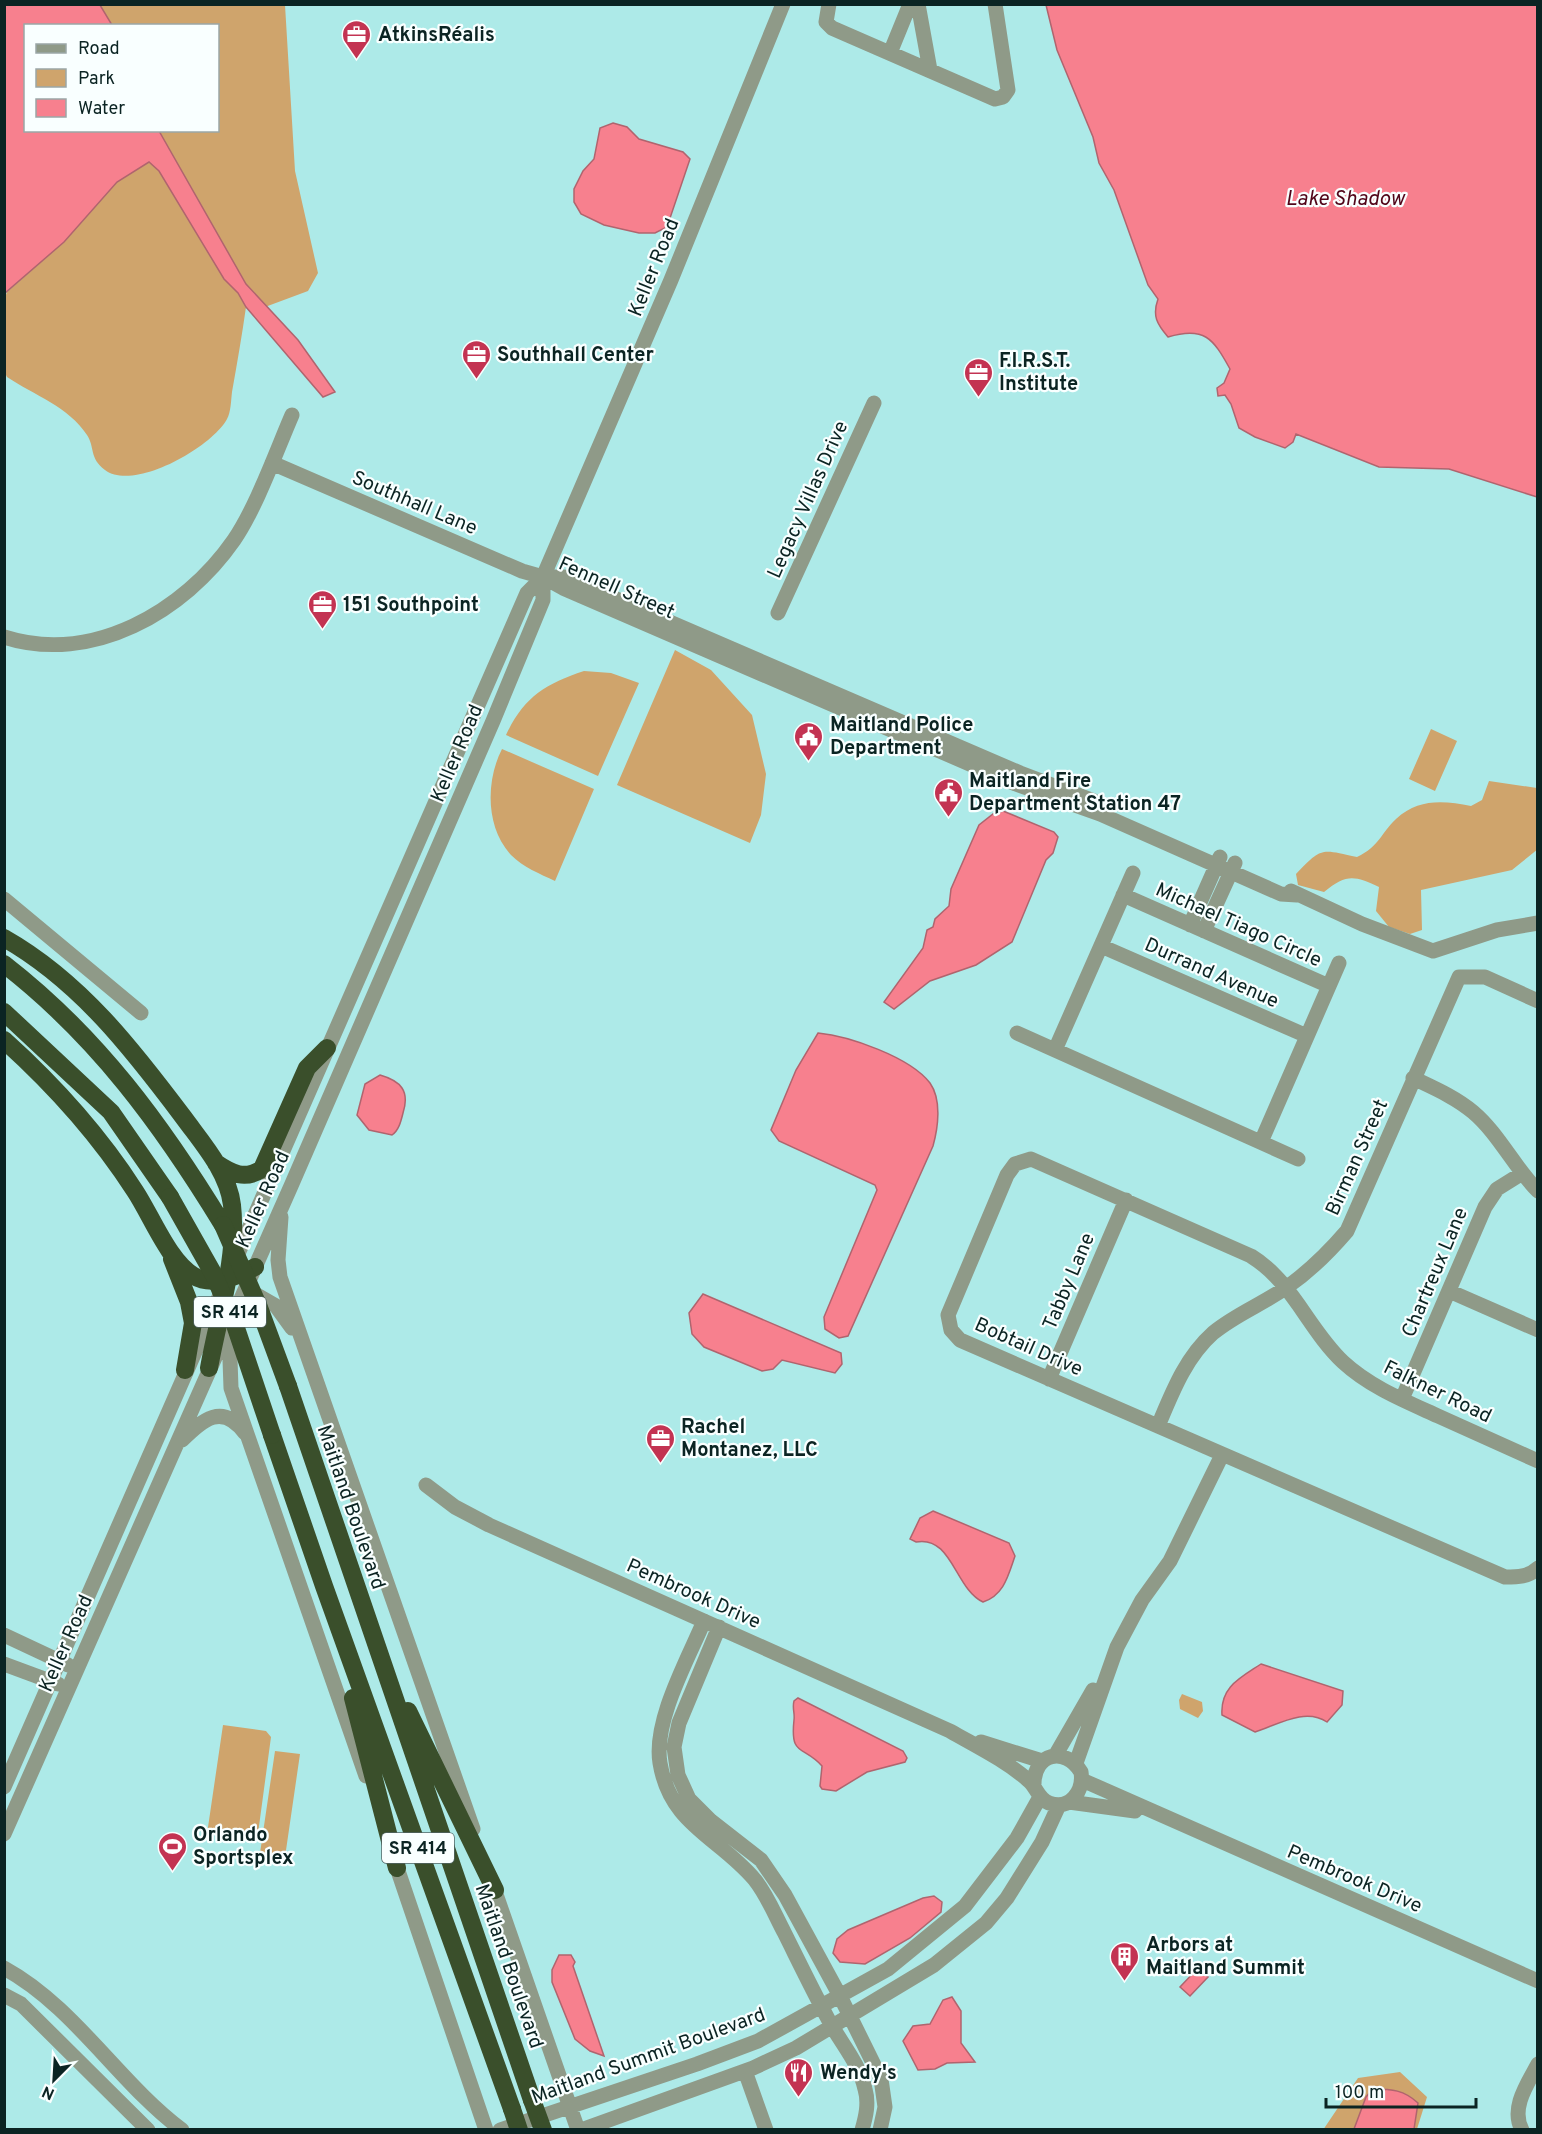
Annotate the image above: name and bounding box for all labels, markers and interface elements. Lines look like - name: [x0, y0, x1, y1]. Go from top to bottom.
- office icon: AtkinsRéalis: [341, 18, 373, 60]
- place label: AtkinsRéalis: [378, 23, 495, 49]
- legend: [24, 24, 219, 132]
- text: Road: [78, 38, 120, 61]
- text: Park: [78, 68, 115, 91]
- text: Water: [78, 98, 125, 121]
- water label: Lake Shadow: [1286, 186, 1406, 213]
- street label: Keller Road: [623, 215, 686, 321]
- office icon: Southhall Center: [460, 338, 492, 380]
- place label: Southhall Center: [497, 343, 654, 369]
- place label: F.I.R.S.T. Institute: [999, 349, 1078, 398]
- office icon: F.I.R.S.T. Institute: [962, 356, 994, 398]
- street label: Legacy Villas Drive: [762, 417, 855, 583]
- street label: Southhall Lane: [348, 466, 481, 542]
- street label: Fennell Street: [554, 552, 678, 626]
- office icon: 151 Southpoint: [306, 588, 338, 630]
- place label: 151 Southpoint: [343, 593, 479, 619]
- street label: Keller Road: [426, 701, 490, 807]
- place label: Maitland Police Department: [830, 713, 973, 762]
- public building icon: Maitland Police Department: [793, 720, 825, 762]
- place label: Maitland Fire Department Station 47: [969, 769, 1181, 818]
- public building icon: Maitland Fire Department Station 47: [932, 776, 964, 818]
- street label: Michael Tiago Circle: [1151, 878, 1325, 974]
- street label: Durrand Avenue: [1140, 933, 1282, 1015]
- street label: Birman Street: [1321, 1096, 1395, 1220]
- street label: Keller Road: [231, 1147, 297, 1252]
- street label: Chartreux Lane: [1397, 1204, 1475, 1342]
- street label: Tabby Lane: [1038, 1229, 1102, 1334]
- road number: SR 414: [194, 1297, 266, 1327]
- street label: Bobtail Drive: [970, 1312, 1086, 1383]
- street label: Falkner Road: [1379, 1355, 1496, 1430]
- place label: Rachel Montanez, LLC: [681, 1415, 818, 1464]
- street label: Maitland Boulevard: [310, 1422, 390, 1593]
- office icon: Rachel Montanez, LLC: [644, 1422, 676, 1464]
- street label: Pembrook Drive: [622, 1554, 764, 1636]
- street label: Keller Road: [34, 1591, 100, 1696]
- place label: Orlando Sportsplex: [193, 1823, 294, 1872]
- sports icon: Orlando Sportsplex: [156, 1830, 188, 1872]
- road number: SR 414: [382, 1833, 454, 1863]
- street label: Pembrook Drive: [1283, 1840, 1426, 1920]
- street label: Maitland Boulevard: [468, 1881, 548, 2052]
- place label: Arbors at Maitland Summit: [1146, 1933, 1305, 1982]
- building icon: Arbors at Maitland Summit: [1109, 1940, 1141, 1982]
- street label: Maitland Summit Boulevard: [528, 2002, 769, 2111]
- north arrow: [24, 2050, 84, 2110]
- restaurant icon: Wendy's: [783, 2056, 815, 2098]
- place label: Wendy's: [820, 2061, 897, 2087]
- scale bar: [1326, 2071, 1476, 2109]
- text: N: [39, 2080, 58, 2103]
- text: 100 m: [1335, 2082, 1384, 2105]

